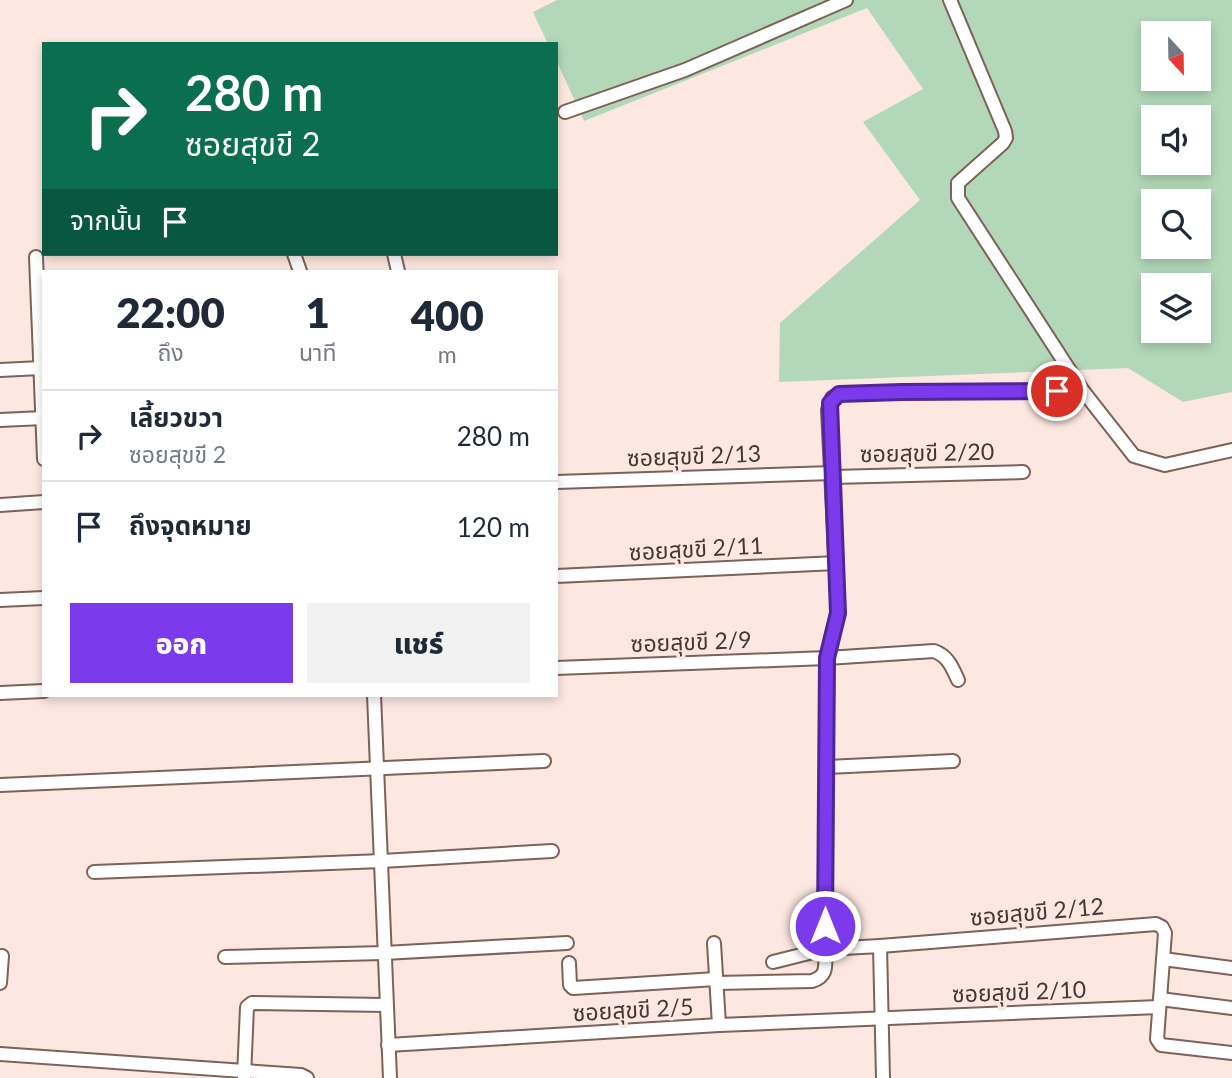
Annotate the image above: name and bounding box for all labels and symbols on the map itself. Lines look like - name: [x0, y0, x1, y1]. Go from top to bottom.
- north arrow: [1141, 21, 1211, 91]
- pin: [1027, 361, 1087, 421]
- street label: ซอยสุขขี 2/20: [860, 437, 994, 468]
- street label: ซอยสุขขี 2/13: [626, 439, 762, 472]
- street label: ซอยสุขขี 2/11: [628, 531, 764, 566]
- street label: ซอยสุขขี 2/9: [630, 625, 752, 658]
- position arrow: [788, 889, 862, 963]
- street label: ซอยสุขขี 2/12: [969, 891, 1105, 932]
- street label: ซอยสุขขี 2/10: [951, 975, 1087, 1008]
- street label: ซอยสุขขี 2/5: [572, 992, 694, 1027]

